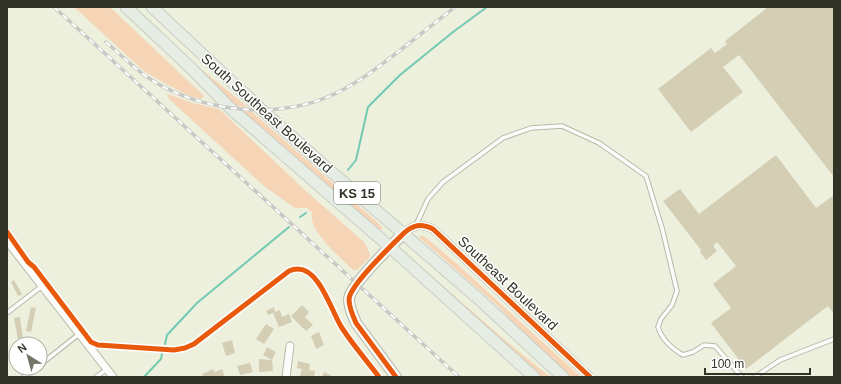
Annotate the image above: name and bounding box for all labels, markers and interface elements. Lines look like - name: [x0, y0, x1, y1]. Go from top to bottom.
- street label: South Southeast Boulevard: [198, 50, 336, 176]
- road number: KS 15: [334, 182, 380, 204]
- street label: Southeast Boulevard: [455, 233, 561, 333]
- north arrow: [8, 336, 48, 376]
- text: N: [15, 341, 29, 355]
- scale bar: [705, 350, 810, 376]
- text: 100 m: [711, 357, 744, 371]

